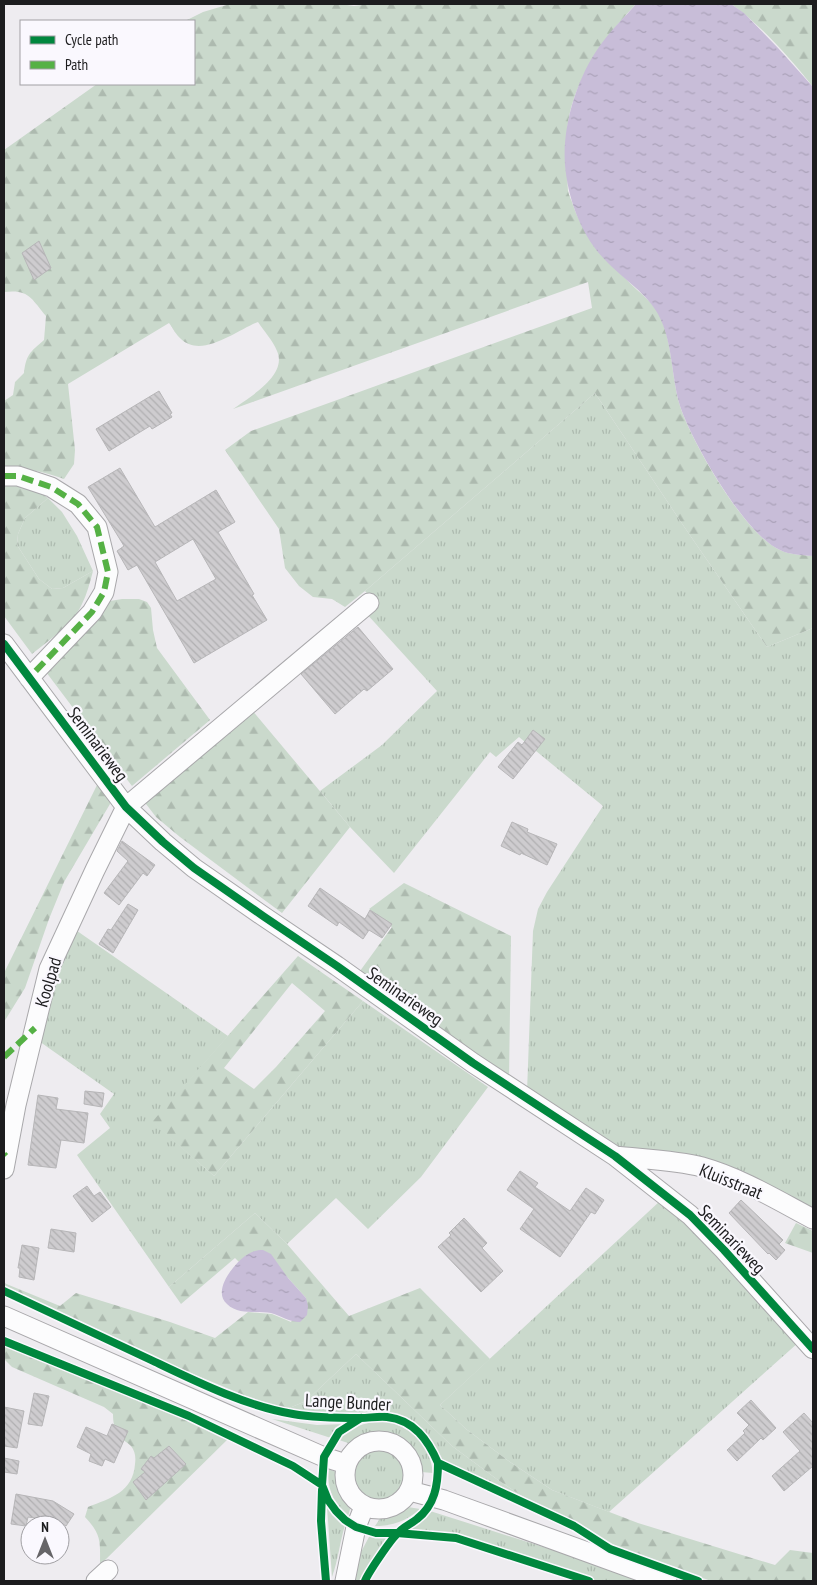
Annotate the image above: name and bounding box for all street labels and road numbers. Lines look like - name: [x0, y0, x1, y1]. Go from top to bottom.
- street label: Seminarieweg: [62, 702, 134, 786]
- street label: Koolpad: [30, 954, 66, 1010]
- street label: Seminarieweg: [363, 961, 447, 1031]
- street label: Kluisstraat: [696, 1158, 766, 1204]
- street label: Seminarieweg: [693, 1200, 771, 1278]
- street label: Lange Bunder: [305, 1388, 391, 1416]

